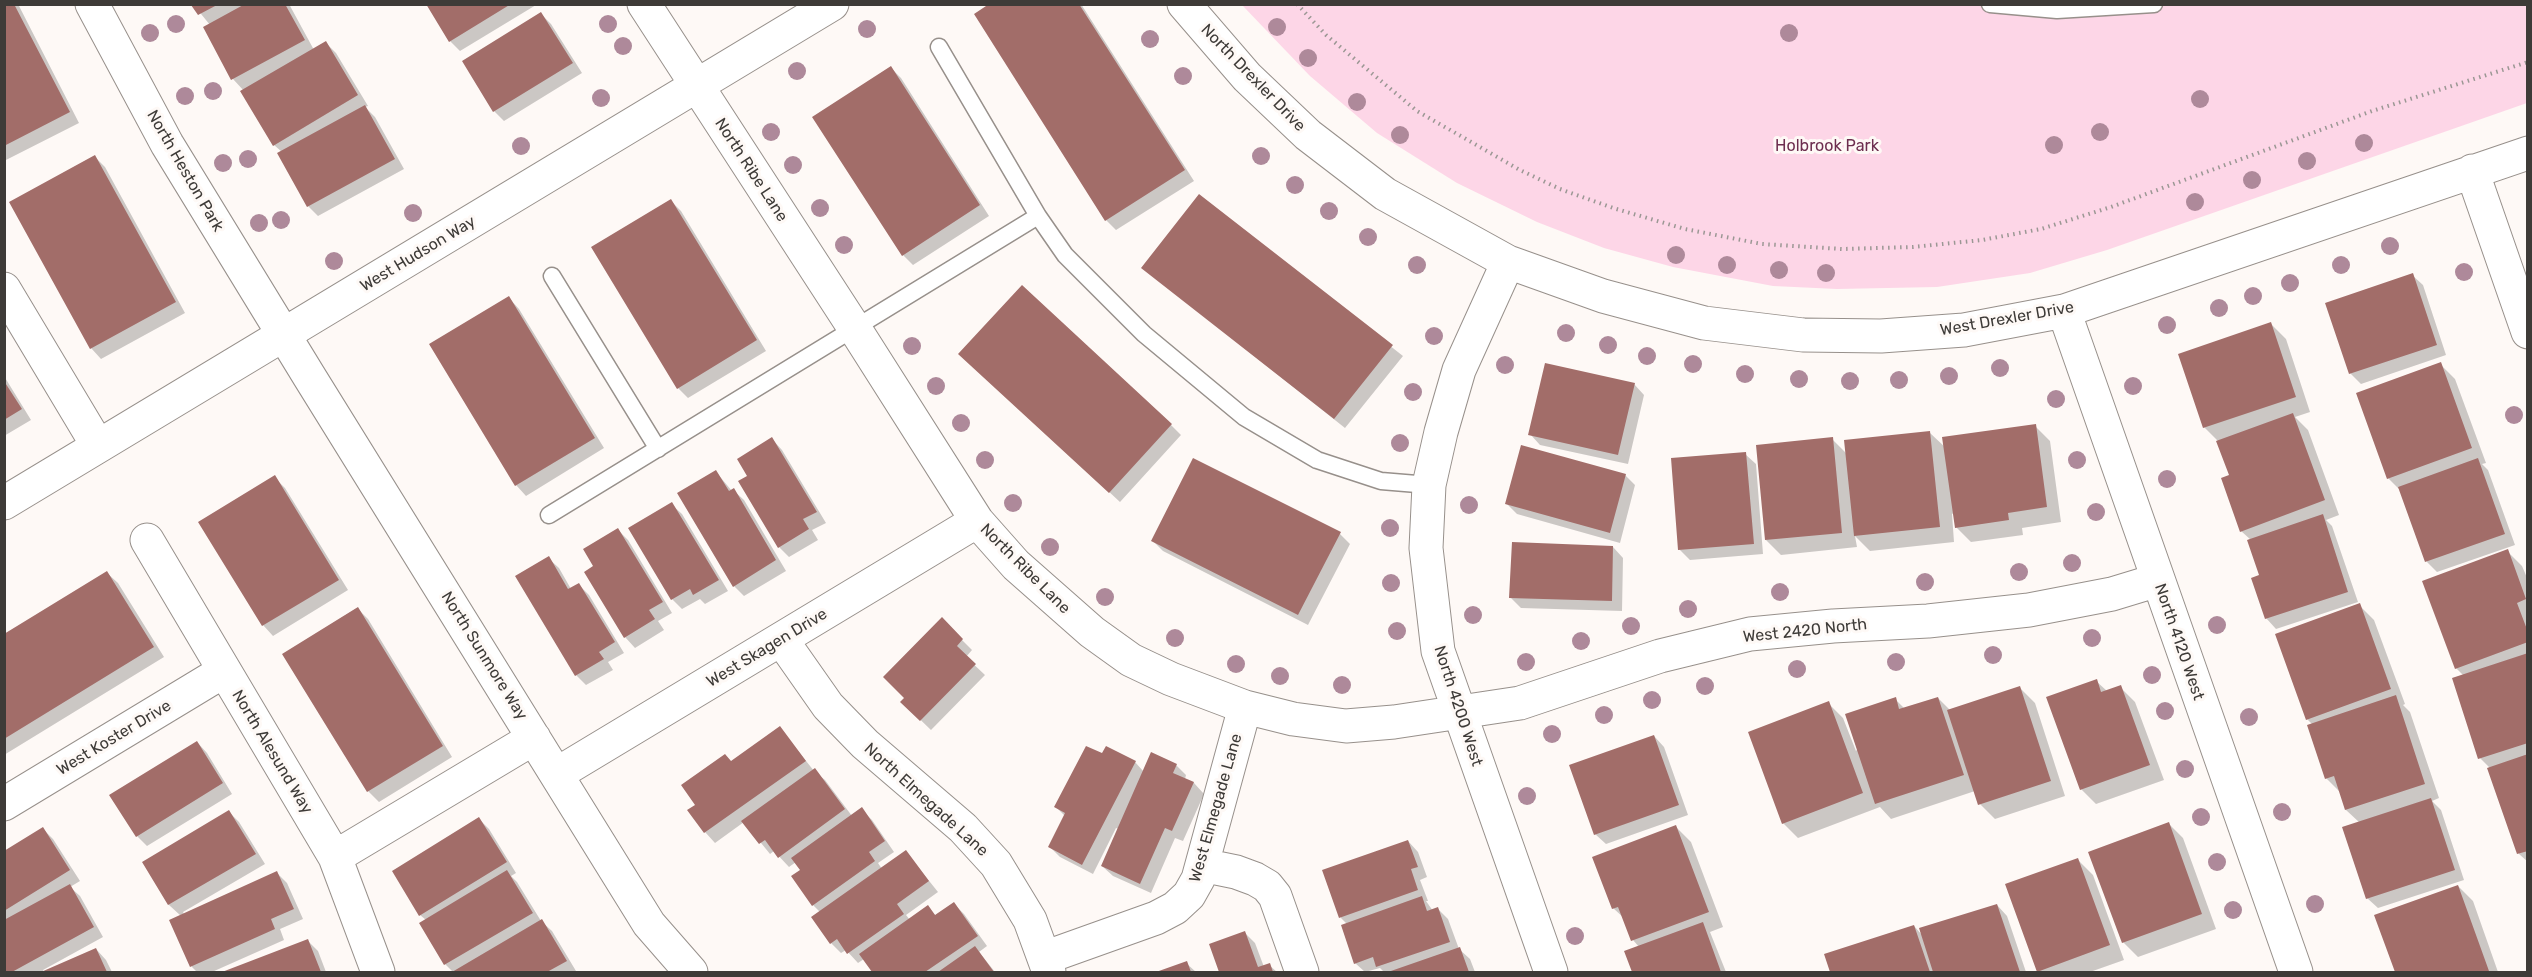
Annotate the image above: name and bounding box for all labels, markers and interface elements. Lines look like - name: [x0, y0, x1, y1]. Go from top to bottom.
- street label: North Drexler Drive: [1197, 20, 1309, 136]
- street label: North Heston Park: [142, 107, 228, 235]
- street label: North Ribe Lane: [710, 115, 792, 225]
- park label: Holbrook Park: [1775, 136, 1879, 156]
- street label: West Hudson Way: [357, 212, 479, 296]
- street label: West Drexler Drive: [1939, 298, 2075, 340]
- street label: North Ribe Lane: [976, 520, 1074, 618]
- street label: North 4120 West: [2150, 581, 2208, 703]
- street label: North Sunmore Way: [437, 588, 531, 724]
- street label: West Skagen Drive: [703, 604, 831, 692]
- street label: West 2420 North: [1742, 615, 1868, 647]
- street label: North 4200 West: [1429, 643, 1487, 769]
- street label: North Alesund Way: [228, 687, 316, 817]
- street label: West Koster Drive: [53, 696, 175, 780]
- street label: West Elmegade Lane: [1186, 731, 1246, 885]
- street label: North Elmegade Lane: [860, 739, 992, 861]

